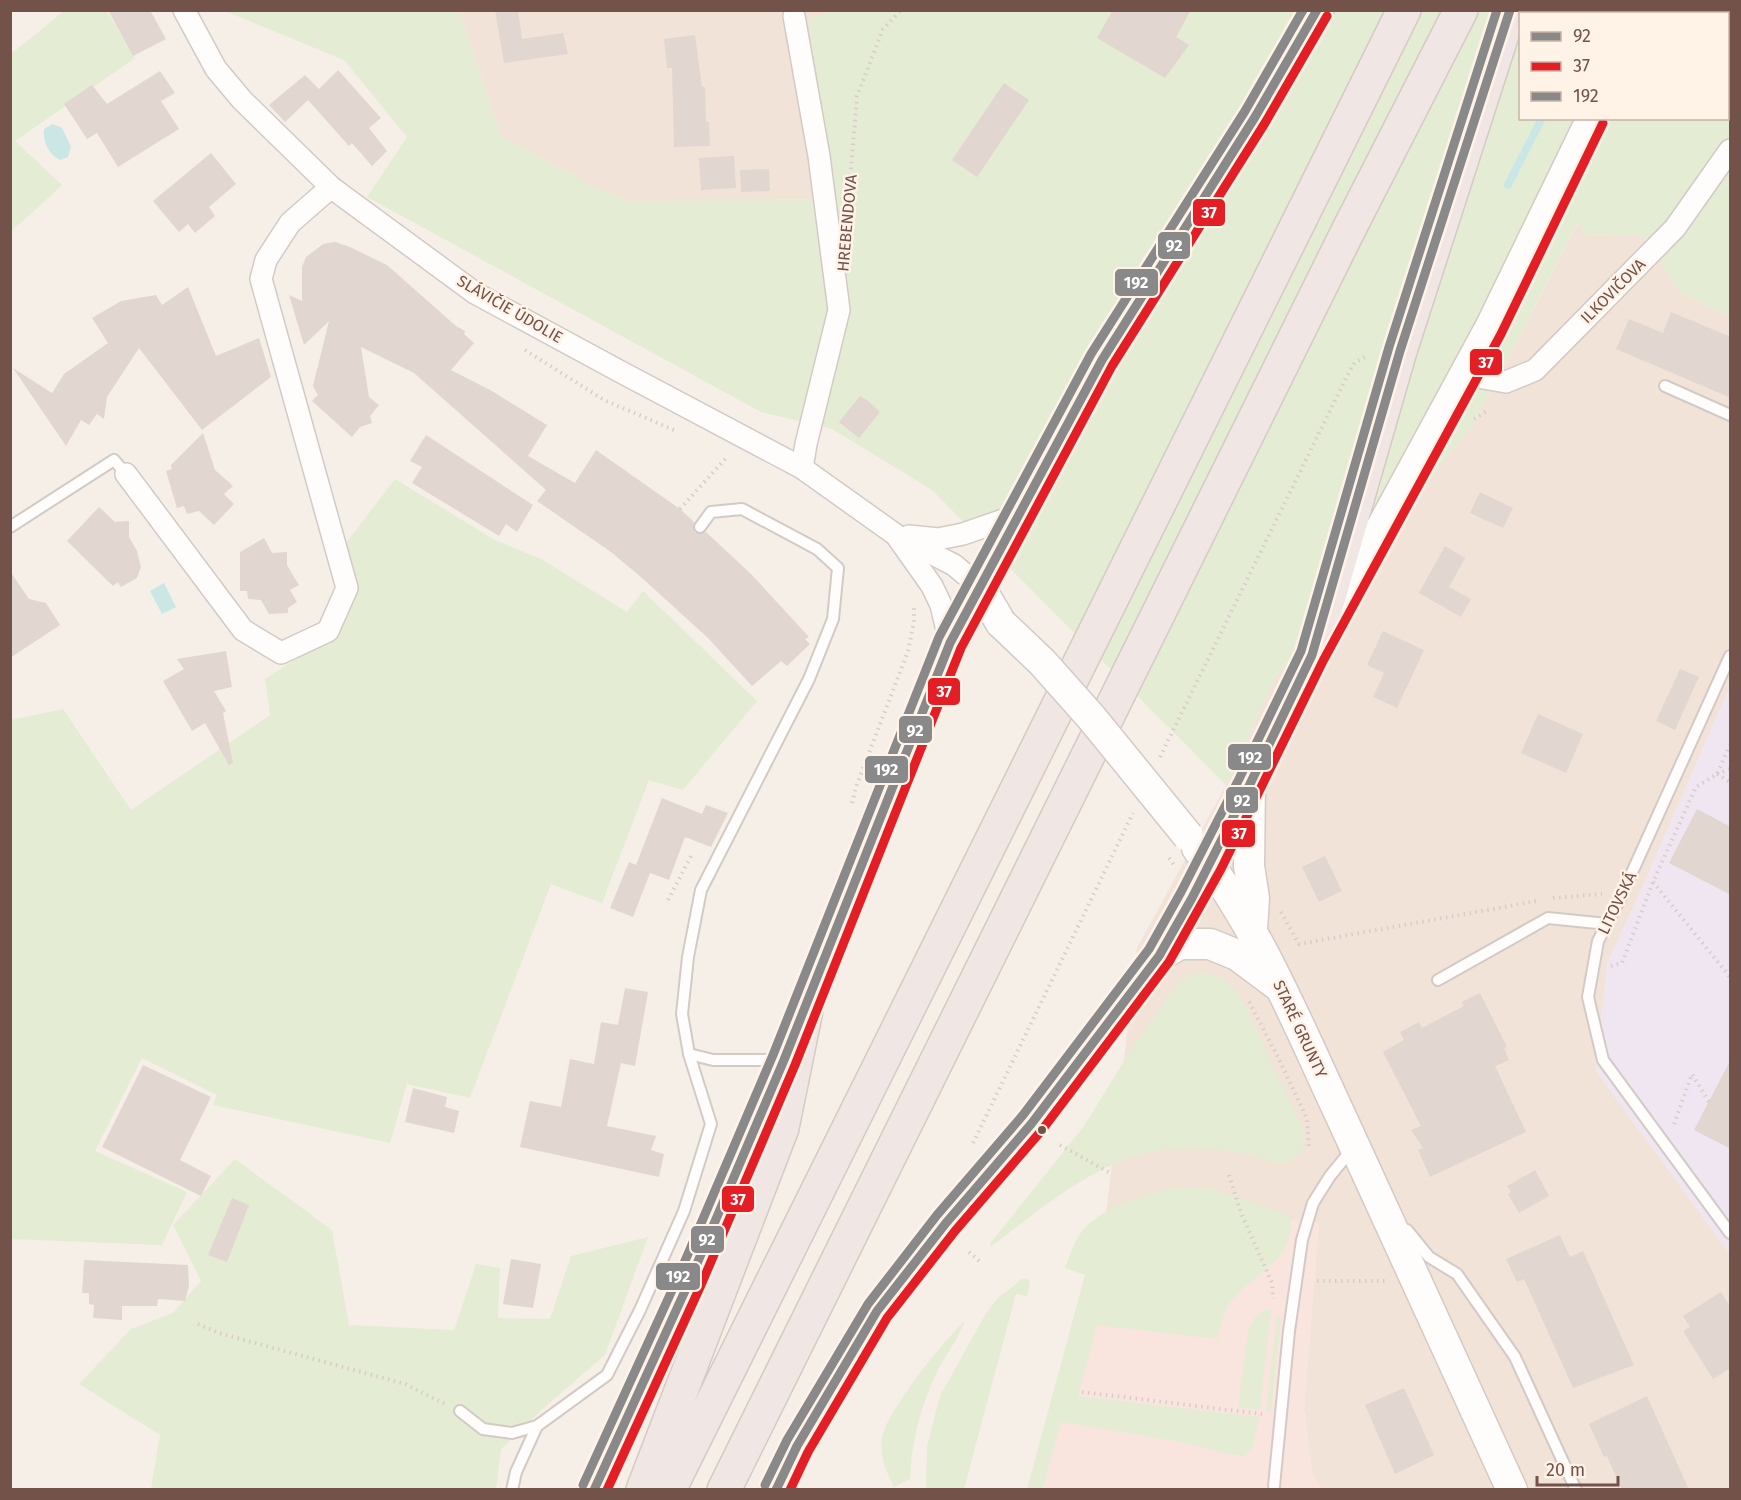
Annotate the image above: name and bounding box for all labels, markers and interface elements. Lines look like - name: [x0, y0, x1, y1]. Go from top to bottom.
- legend: [1519, 12, 1729, 120]
- text: 92: [1573, 25, 1591, 47]
- text: 37: [1573, 55, 1590, 77]
- text: 192: [1573, 85, 1599, 107]
- street label: HREBENDOVA: [833, 173, 861, 272]
- line badge: 37: [1192, 198, 1226, 227]
- text: 37: [1200, 203, 1217, 222]
- line badge: 92: [1157, 231, 1191, 260]
- text: 92: [1166, 236, 1182, 255]
- street label: ILKOVIČOVA: [1576, 253, 1650, 327]
- line badge: 192: [1114, 268, 1159, 297]
- street label: SLÁVIČIE ÚDOLIE: [454, 270, 567, 347]
- text: 192: [1124, 273, 1148, 292]
- line badge: 37: [1469, 348, 1503, 376]
- text: 37: [1477, 353, 1494, 372]
- line badge: 37: [927, 677, 961, 706]
- text: 37: [935, 682, 952, 701]
- line badge: 92: [898, 715, 933, 744]
- text: 92: [907, 721, 923, 740]
- line badge: 192: [1227, 743, 1272, 771]
- text: 192: [1238, 748, 1262, 767]
- line badge: 192: [864, 755, 909, 784]
- text: 192: [874, 760, 898, 779]
- line badge: 92: [1225, 786, 1259, 814]
- text: 92: [1234, 791, 1250, 810]
- line badge: 37: [1221, 819, 1256, 848]
- text: 37: [1230, 824, 1247, 843]
- street label: LITOVSKÁ: [1593, 867, 1641, 937]
- street label: STARÉ GRUNTY: [1269, 977, 1332, 1081]
- unlabelled marker: [1036, 1124, 1048, 1136]
- line badge: 37: [721, 1185, 755, 1213]
- text: 37: [729, 1190, 746, 1209]
- line badge: 92: [690, 1225, 725, 1254]
- text: 92: [699, 1230, 715, 1249]
- line badge: 192: [655, 1262, 701, 1291]
- text: 192: [666, 1267, 690, 1286]
- scale bar: [1537, 1449, 1618, 1487]
- text: 20 m: [1546, 1459, 1585, 1481]

